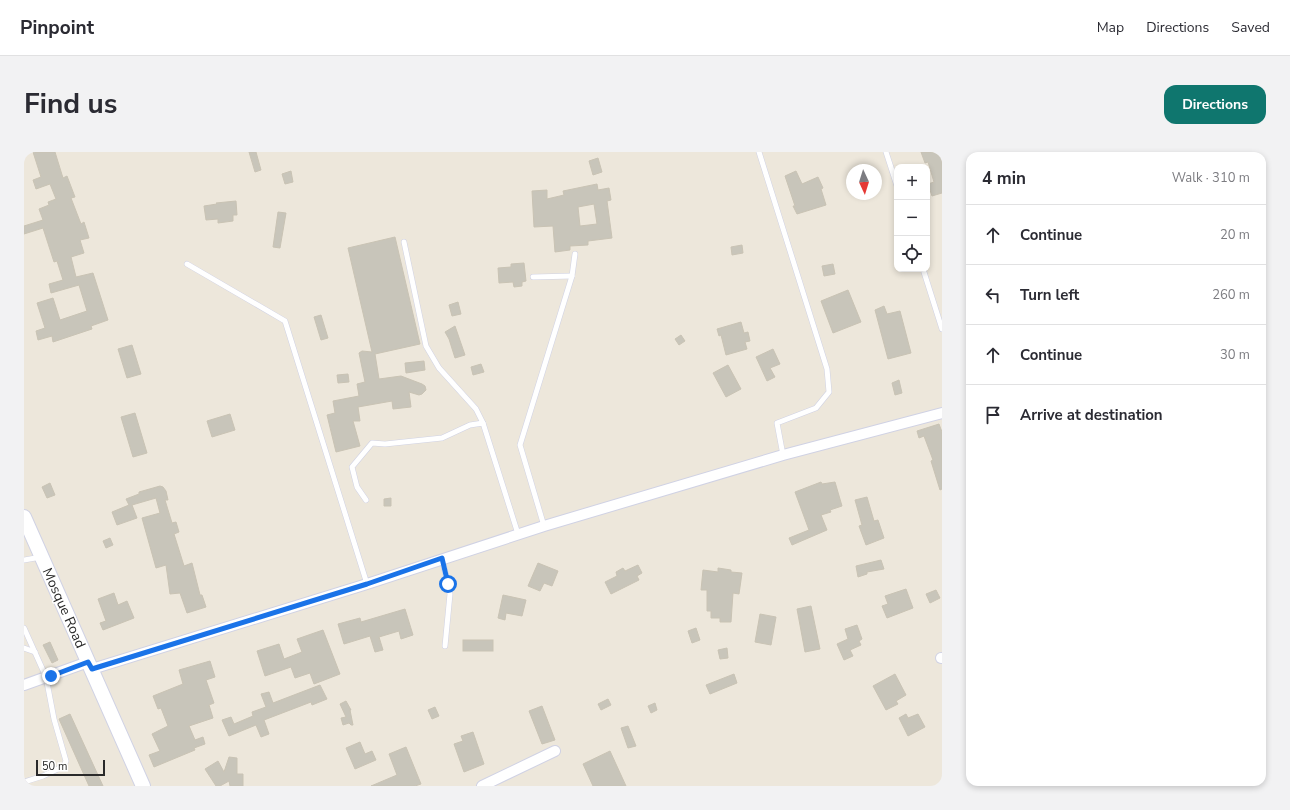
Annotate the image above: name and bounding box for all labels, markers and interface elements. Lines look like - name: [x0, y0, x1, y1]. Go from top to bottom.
- text: Pinpoint: [20, 15, 94, 41]
- text: Map: [1097, 18, 1124, 37]
- text: Directions: [1146, 18, 1209, 37]
- text: Saved: [1231, 18, 1270, 37]
- text: Find us: [24, 85, 118, 123]
- button: Directions: [1164, 85, 1266, 124]
- north arrow: [846, 164, 882, 200]
- map controls: [894, 164, 930, 272]
- button: +: [894, 164, 930, 200]
- text: 4 min: [982, 167, 1026, 190]
- text: Walk · 310 m: [1172, 169, 1250, 187]
- button: −: [894, 200, 930, 236]
- icon: ahead: [982, 224, 1004, 246]
- text: Continue: [1020, 225, 1082, 245]
- text: 20 m: [1220, 226, 1250, 244]
- button: locate: [894, 236, 930, 272]
- icon: left: [982, 284, 1004, 306]
- text: Turn left: [1020, 285, 1079, 305]
- text: 260 m: [1212, 286, 1250, 304]
- icon: ahead: [982, 344, 1004, 366]
- text: Continue: [1020, 345, 1082, 365]
- text: 30 m: [1220, 346, 1250, 364]
- icon: arrive: [982, 404, 1004, 426]
- text: Arrive at destination: [1020, 405, 1163, 425]
- street label: Mosque Road: [38, 565, 90, 651]
- route start: [439, 575, 457, 593]
- route end: [42, 667, 60, 685]
- scale bar: [36, 758, 105, 777]
- text: 50 m: [42, 759, 67, 774]

